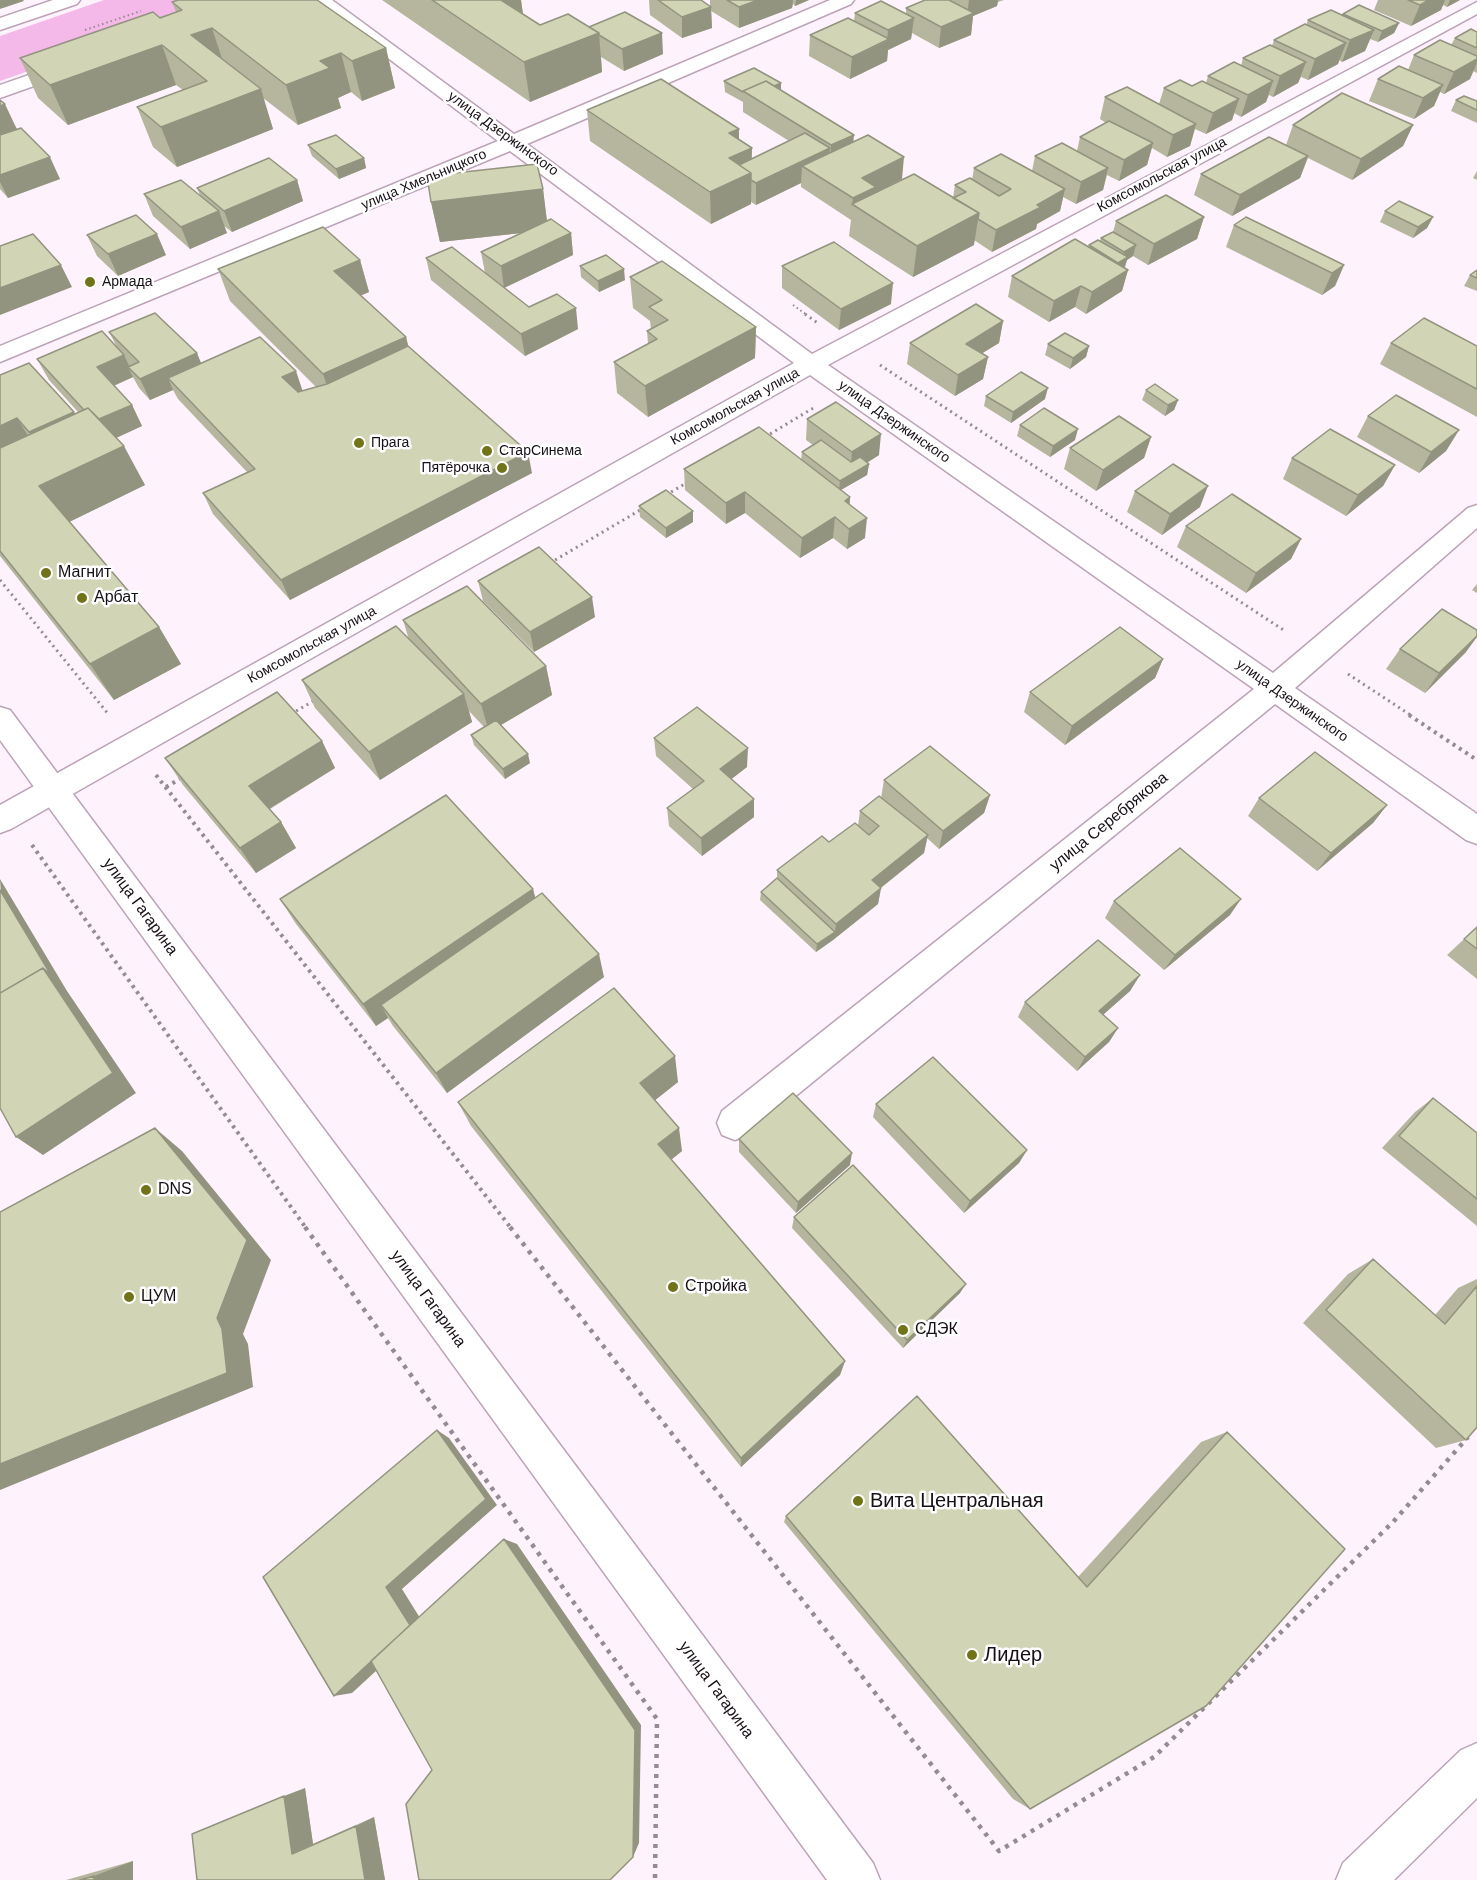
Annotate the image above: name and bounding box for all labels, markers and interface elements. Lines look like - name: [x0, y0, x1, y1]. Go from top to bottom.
- street label: улица Дзержинского: [444, 88, 562, 180]
- street label: Комсомольская улица: [1094, 134, 1230, 216]
- street label: улица Хмельницкого: [359, 146, 489, 214]
- place label: Армада: [102, 274, 152, 290]
- marker: Армада: [83, 275, 97, 289]
- street label: Комсомольская улица: [668, 365, 802, 449]
- street label: улица Дзержинского: [835, 377, 953, 467]
- place label: Прага: [371, 435, 409, 451]
- marker: Прага: [352, 436, 366, 450]
- place label: СтарСинема: [499, 443, 582, 459]
- marker: СтарСинема: [480, 444, 494, 458]
- place label: Пятёрочка: [421, 460, 490, 476]
- marker: Пятёрочка: [495, 461, 509, 475]
- place label: Магнит: [58, 563, 111, 583]
- marker: Магнит: [39, 566, 53, 580]
- place label: Арбат: [94, 588, 138, 608]
- marker: Арбат: [75, 591, 89, 605]
- street label: Комсомольская улица: [245, 603, 379, 687]
- street label: улица Дзержинского: [1233, 656, 1351, 746]
- street label: улица Серебрякова: [1046, 768, 1172, 876]
- street label: улица Гагарина: [98, 855, 182, 959]
- place label: DNS: [158, 1180, 192, 1200]
- marker: DNS: [139, 1183, 153, 1197]
- street label: улица Гагарина: [386, 1247, 470, 1351]
- place label: Стройка: [685, 1277, 747, 1297]
- marker: Стройка: [666, 1280, 680, 1294]
- place label: ЦУМ: [141, 1287, 176, 1307]
- marker: ЦУМ: [122, 1290, 136, 1304]
- place label: СДЭК: [915, 1320, 958, 1340]
- marker: СДЭК: [896, 1323, 910, 1337]
- place label: Вита Центральная: [870, 1489, 1044, 1513]
- marker: Вита Центральная: [851, 1494, 865, 1508]
- street label: улица Гагарина: [674, 1638, 758, 1742]
- place label: Лидер: [984, 1643, 1042, 1667]
- marker: Лидер: [965, 1648, 979, 1662]

